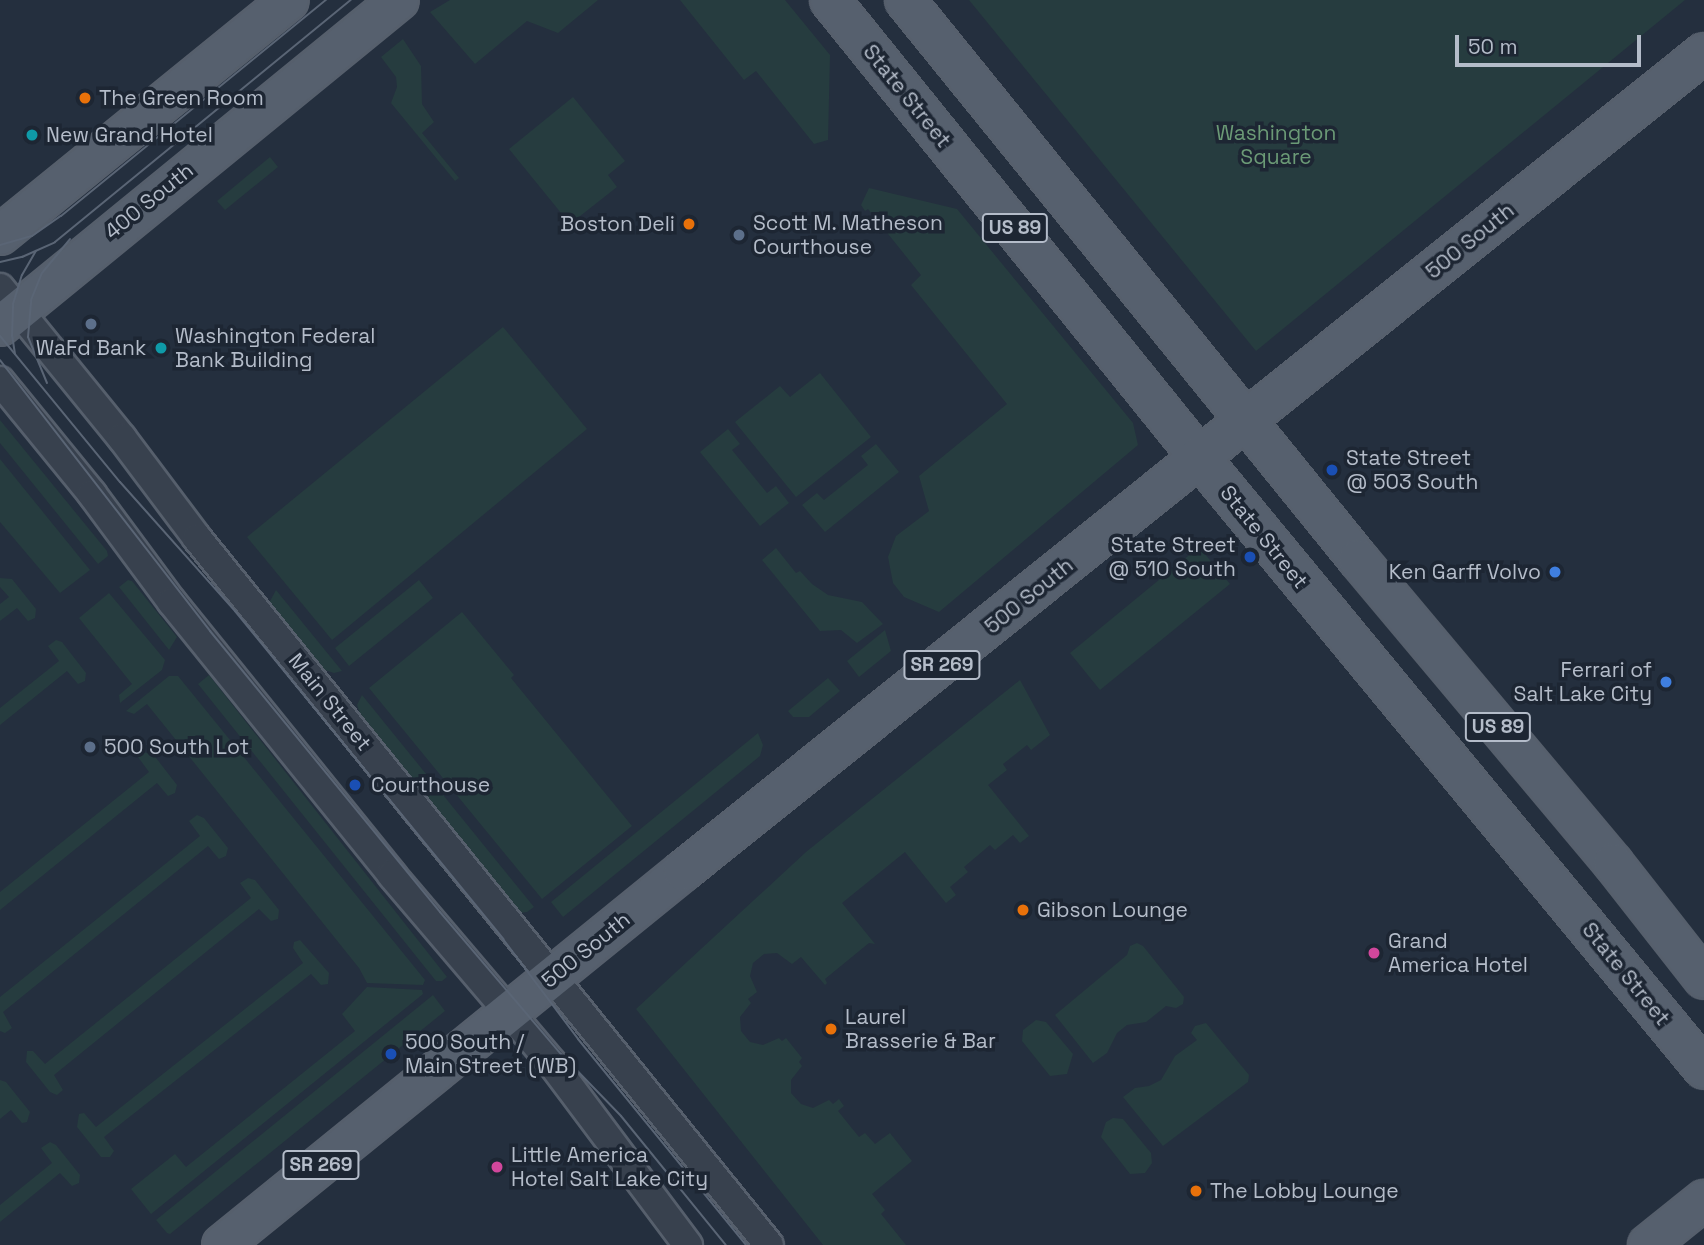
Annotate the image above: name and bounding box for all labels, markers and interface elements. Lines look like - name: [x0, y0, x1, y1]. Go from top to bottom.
- scale bar: [1459, 21, 1644, 65]
- text: 50 m: [1468, 33, 1518, 60]
- street label: State Street: [858, 39, 956, 153]
- place label: The Green Room: [99, 85, 264, 111]
- marker: The Green Room: [77, 90, 93, 106]
- park label: Washington Square: [1216, 120, 1336, 170]
- place label: New Grand Hotel: [46, 122, 213, 148]
- marker: New Grand Hotel: [24, 127, 40, 143]
- street label: 400 South: [100, 158, 198, 244]
- street label: 500 South: [1421, 198, 1519, 284]
- place label: Scott M. Matheson Courthouse: [753, 210, 944, 260]
- place label: Boston Deli: [560, 211, 675, 237]
- road number: US 89: [982, 212, 1048, 244]
- marker: Boston Deli: [681, 216, 697, 232]
- marker: Scott M. Matheson Courthouse: [731, 227, 747, 243]
- marker: WaFd Bank: [83, 316, 99, 332]
- place label: Washington Federal Bank Building: [175, 323, 376, 373]
- place label: WaFd Bank: [36, 335, 146, 361]
- marker: Washington Federal Bank Building: [153, 340, 169, 356]
- place label: State Street @ 503 South: [1346, 445, 1478, 495]
- marker: State Street @ 503 South: [1324, 462, 1340, 478]
- street label: State Street: [1215, 480, 1313, 594]
- place label: State Street @ 510 South: [1108, 532, 1236, 582]
- marker: State Street @ 510 South: [1242, 549, 1258, 565]
- street label: 500 South: [980, 553, 1078, 639]
- place label: Ken Garff Volvo: [1388, 559, 1541, 585]
- marker: Ken Garff Volvo: [1547, 564, 1563, 580]
- street label: Main Street: [283, 648, 377, 756]
- road number: SR 269: [902, 650, 982, 680]
- place label: Ferrari of Salt Lake City: [1514, 657, 1652, 707]
- marker: Ferrari of Salt Lake City: [1658, 674, 1674, 690]
- road number: US 89: [1465, 712, 1531, 742]
- place label: 500 South Lot: [104, 734, 249, 760]
- marker: 500 South Lot: [82, 739, 98, 755]
- place label: Courthouse: [371, 772, 490, 798]
- marker: Courthouse: [345, 775, 365, 795]
- place label: Gibson Lounge: [1037, 897, 1188, 923]
- marker: Gibson Lounge: [1015, 902, 1031, 918]
- street label: 500 South: [537, 907, 635, 993]
- street label: State Street: [1577, 917, 1675, 1031]
- place label: Grand America Hotel: [1388, 928, 1528, 978]
- marker: Grand America Hotel: [1366, 945, 1382, 961]
- place label: Laurel Brasserie & Bar: [845, 1004, 996, 1054]
- marker: Laurel Brasserie & Bar: [823, 1021, 839, 1037]
- place label: 500 South / Main Street (WB): [405, 1029, 576, 1079]
- marker: 500 South / Main Street (WB): [383, 1046, 399, 1062]
- place label: Little America Hotel Salt Lake City: [511, 1142, 708, 1192]
- road number: SR 269: [281, 1149, 361, 1180]
- marker: Little America Hotel Salt Lake City: [489, 1159, 505, 1175]
- place label: The Lobby Lounge: [1210, 1178, 1399, 1204]
- marker: The Lobby Lounge: [1188, 1183, 1204, 1199]

